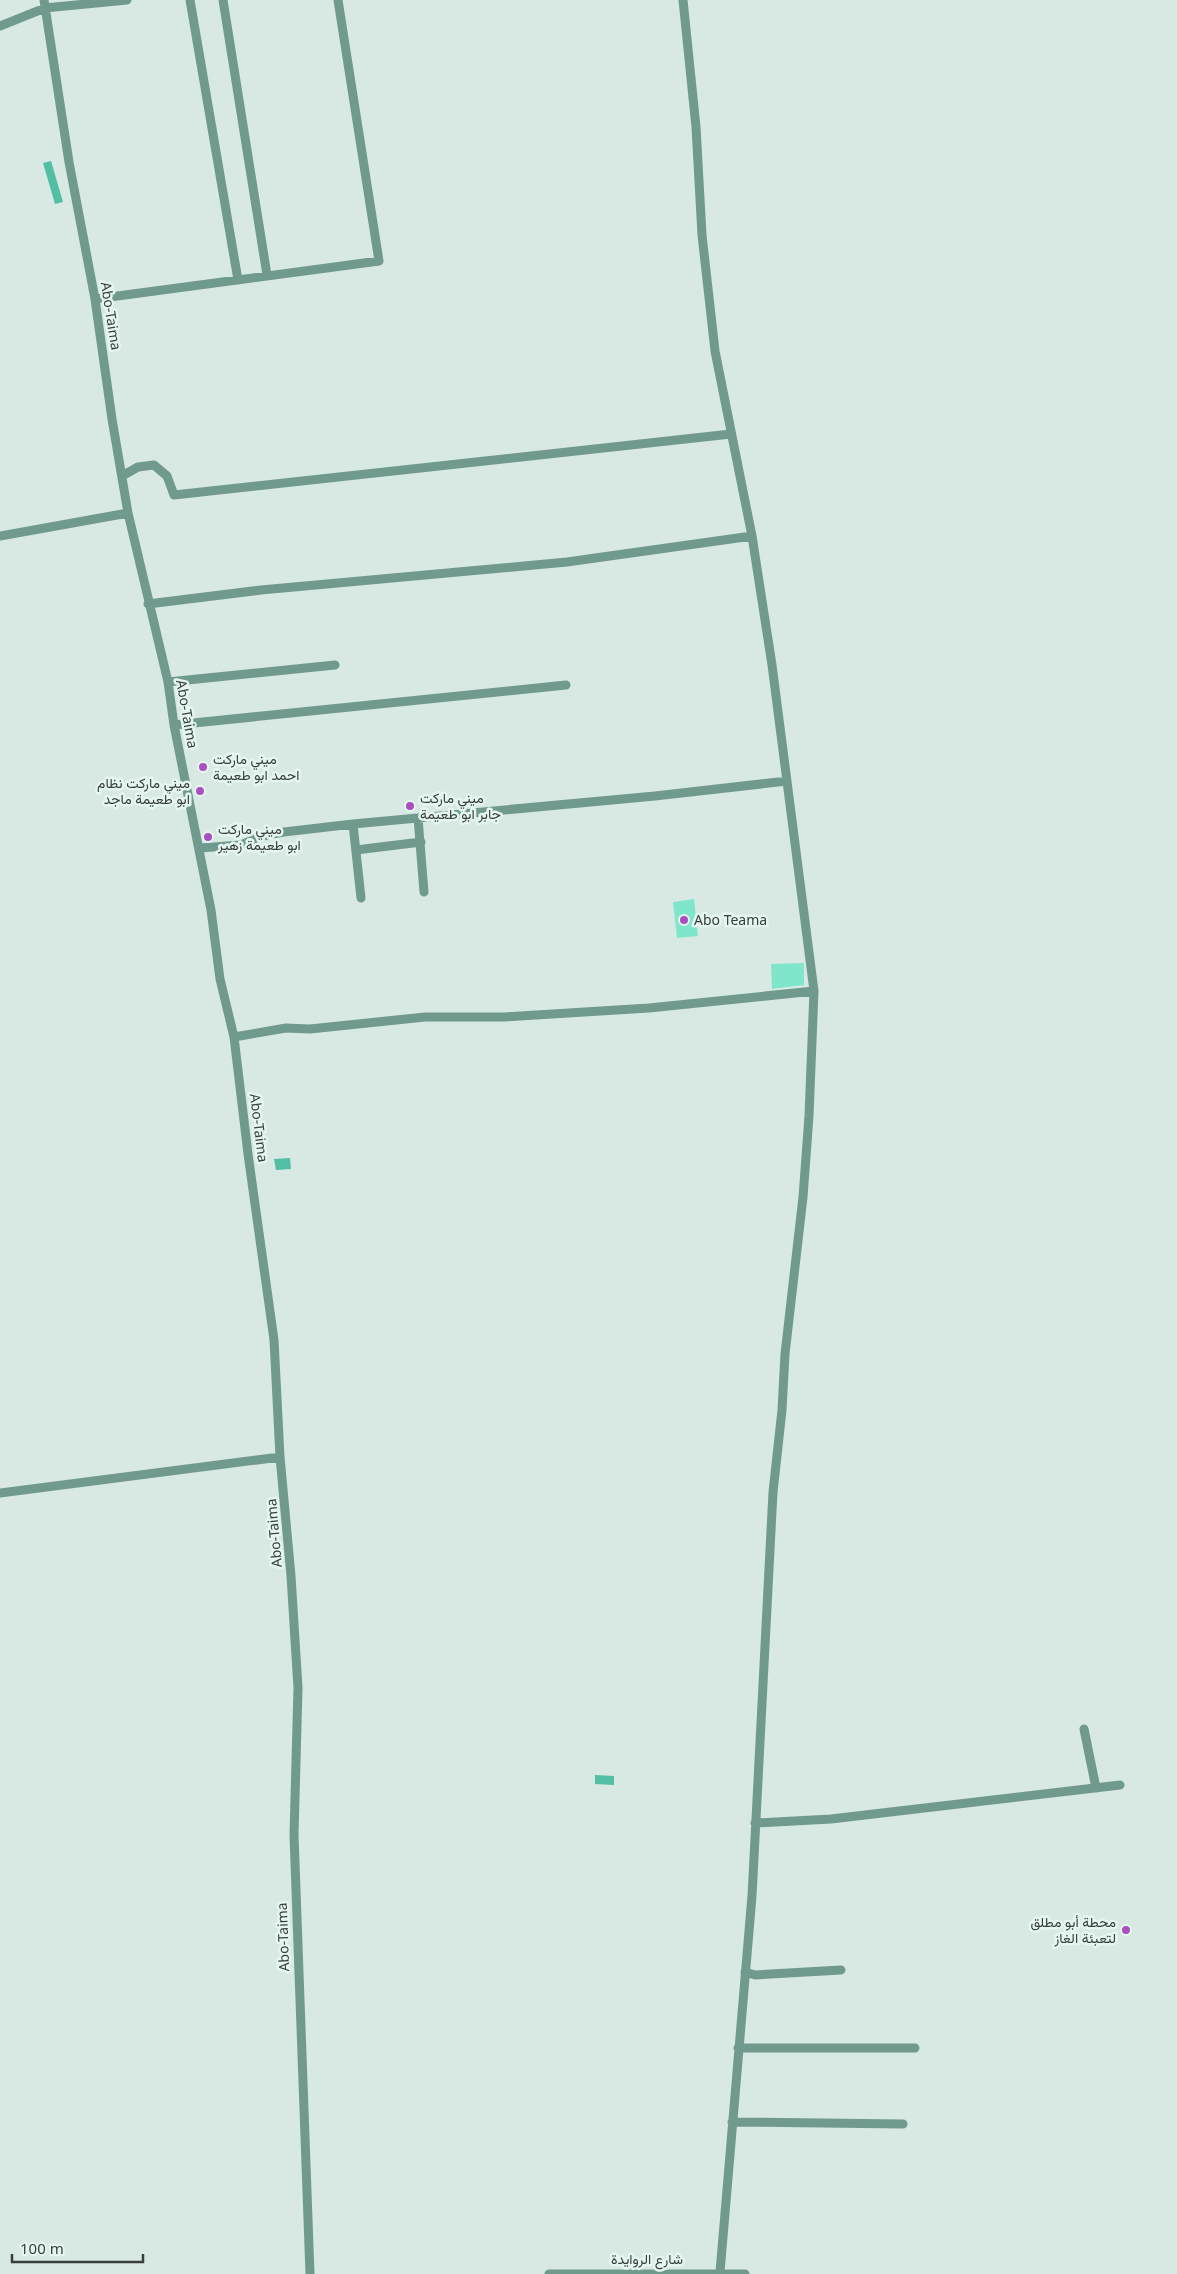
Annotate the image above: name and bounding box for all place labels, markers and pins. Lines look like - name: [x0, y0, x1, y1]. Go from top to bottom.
- place label: ميني ماركت احمد ابو طعيمة: [213, 749, 299, 784]
- marker: ميني ماركت احمد ابو طعيمة: [197, 761, 209, 773]
- place label: ميني ماركت نظام ابو طعيمة ماجد: [97, 773, 190, 808]
- marker: ميني ماركت نظام ابو طعيمة ماجد: [194, 785, 206, 797]
- place label: ميني ماركت جابر ابو طعيمة: [420, 788, 501, 823]
- marker: ميني ماركت جابر ابو طعيمة: [404, 800, 416, 812]
- place label: ميني ماركت ابو طعيمة زهير: [217, 819, 301, 854]
- marker: ميني ماركت ابو طعيمة زهير: [202, 831, 214, 843]
- place label: Abo Teama: [694, 910, 767, 929]
- marker: Abo Teama: [678, 914, 690, 926]
- place label: محطة أبو مطلق لتعبئة الغاز: [1030, 1912, 1116, 1947]
- marker: محطة أبو مطلق لتعبئة الغاز: [1120, 1924, 1132, 1936]

